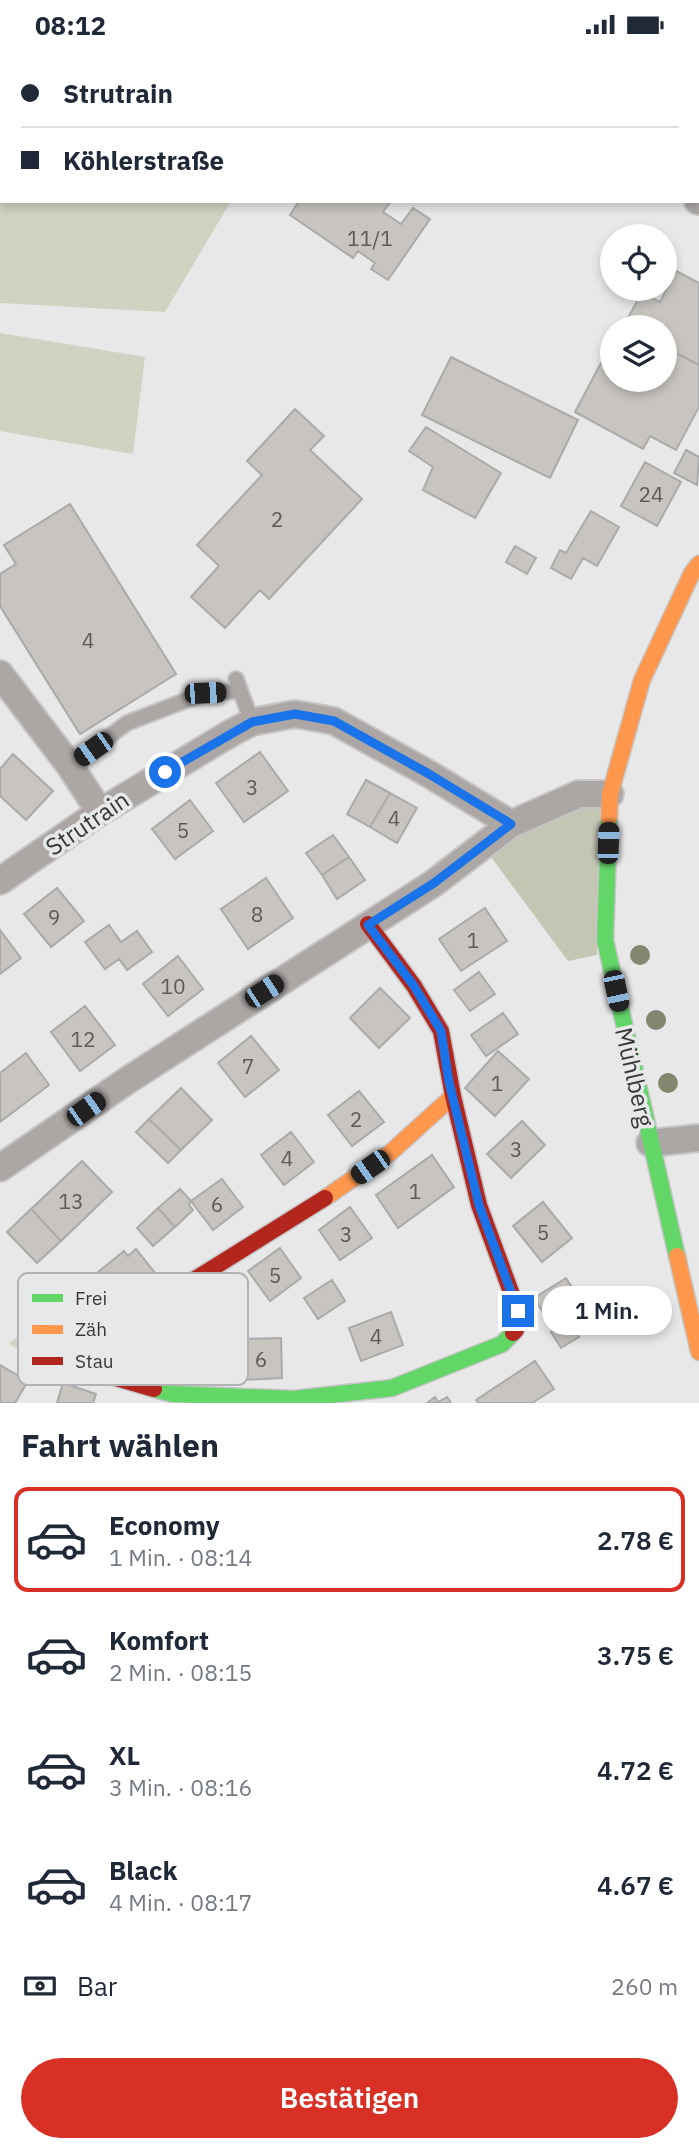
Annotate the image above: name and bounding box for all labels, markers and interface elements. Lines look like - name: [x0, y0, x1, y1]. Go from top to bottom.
- text: 08:12: [35, 8, 106, 42]
- text: Strutrain: [63, 76, 173, 110]
- text: Köhlerstraße: [63, 143, 224, 177]
- house number: 11/1: [347, 224, 393, 252]
- map controls: [600, 224, 677, 392]
- button: locate: [600, 224, 677, 301]
- button: layers: [600, 315, 677, 392]
- house number: 24: [638, 480, 664, 508]
- house number: 2: [271, 505, 283, 533]
- house number: 4: [82, 626, 94, 654]
- car: [184, 682, 227, 704]
- car: [70, 728, 117, 770]
- route start: [149, 756, 181, 788]
- house number: 3: [246, 773, 258, 801]
- street label: Strutrain: [39, 783, 135, 863]
- house number: 4: [388, 804, 400, 832]
- house number: 5: [177, 816, 189, 844]
- car: [597, 822, 620, 864]
- house number: 8: [251, 900, 263, 928]
- house number: 9: [48, 903, 60, 931]
- house number: 1: [467, 926, 479, 954]
- car: [602, 968, 631, 1014]
- car: [241, 971, 288, 1011]
- house number: 10: [160, 972, 186, 1000]
- street label: Mühlberg: [608, 1024, 662, 1130]
- house number: 12: [70, 1025, 96, 1053]
- house number: 7: [242, 1052, 254, 1080]
- house number: 1: [491, 1069, 503, 1097]
- car: [63, 1088, 110, 1130]
- house number: 2: [350, 1105, 362, 1133]
- house number: 3: [510, 1135, 522, 1163]
- house number: 4: [281, 1144, 293, 1172]
- car: [347, 1146, 394, 1188]
- house number: 1: [409, 1177, 421, 1205]
- house number: 13: [58, 1187, 84, 1215]
- house number: 6: [211, 1190, 223, 1218]
- house number: 5: [537, 1218, 549, 1246]
- house number: 3: [340, 1220, 352, 1248]
- house number: 5: [269, 1261, 281, 1289]
- legend: [18, 1273, 248, 1385]
- text: Frei: [75, 1286, 107, 1310]
- callout: 1 Min.: [542, 1287, 672, 1335]
- route end: [502, 1295, 534, 1327]
- text: 1 Min.: [575, 1295, 639, 1325]
- text: Zäh: [75, 1317, 107, 1341]
- house number: 4: [370, 1322, 382, 1350]
- house number: 6: [255, 1345, 267, 1373]
- text: Stau: [75, 1349, 114, 1373]
- text: Fahrt wählen: [21, 1424, 219, 1466]
- icon: car: [25, 1508, 88, 1571]
- text: Economy: [109, 1508, 220, 1542]
- text: 2.78 €: [597, 1523, 674, 1557]
- text: 1 Min. · 08:14: [109, 1542, 252, 1572]
- icon: car: [25, 1623, 88, 1686]
- text: Komfort: [109, 1623, 209, 1657]
- text: 3.75 €: [597, 1638, 674, 1672]
- text: 2 Min. · 08:15: [109, 1657, 252, 1687]
- icon: car: [25, 1738, 88, 1801]
- text: XL: [109, 1738, 140, 1772]
- text: 4.72 €: [597, 1753, 674, 1787]
- text: 3 Min. · 08:16: [109, 1772, 252, 1802]
- icon: car: [25, 1853, 88, 1916]
- text: Black: [109, 1853, 177, 1887]
- text: 4.67 €: [597, 1868, 674, 1902]
- text: 4 Min. · 08:17: [109, 1887, 252, 1917]
- icon: cash: [21, 1967, 59, 2005]
- text: Bar: [77, 1969, 117, 2003]
- text: 260 m: [611, 1971, 678, 2001]
- button: Bestätigen: [21, 2058, 678, 2138]

